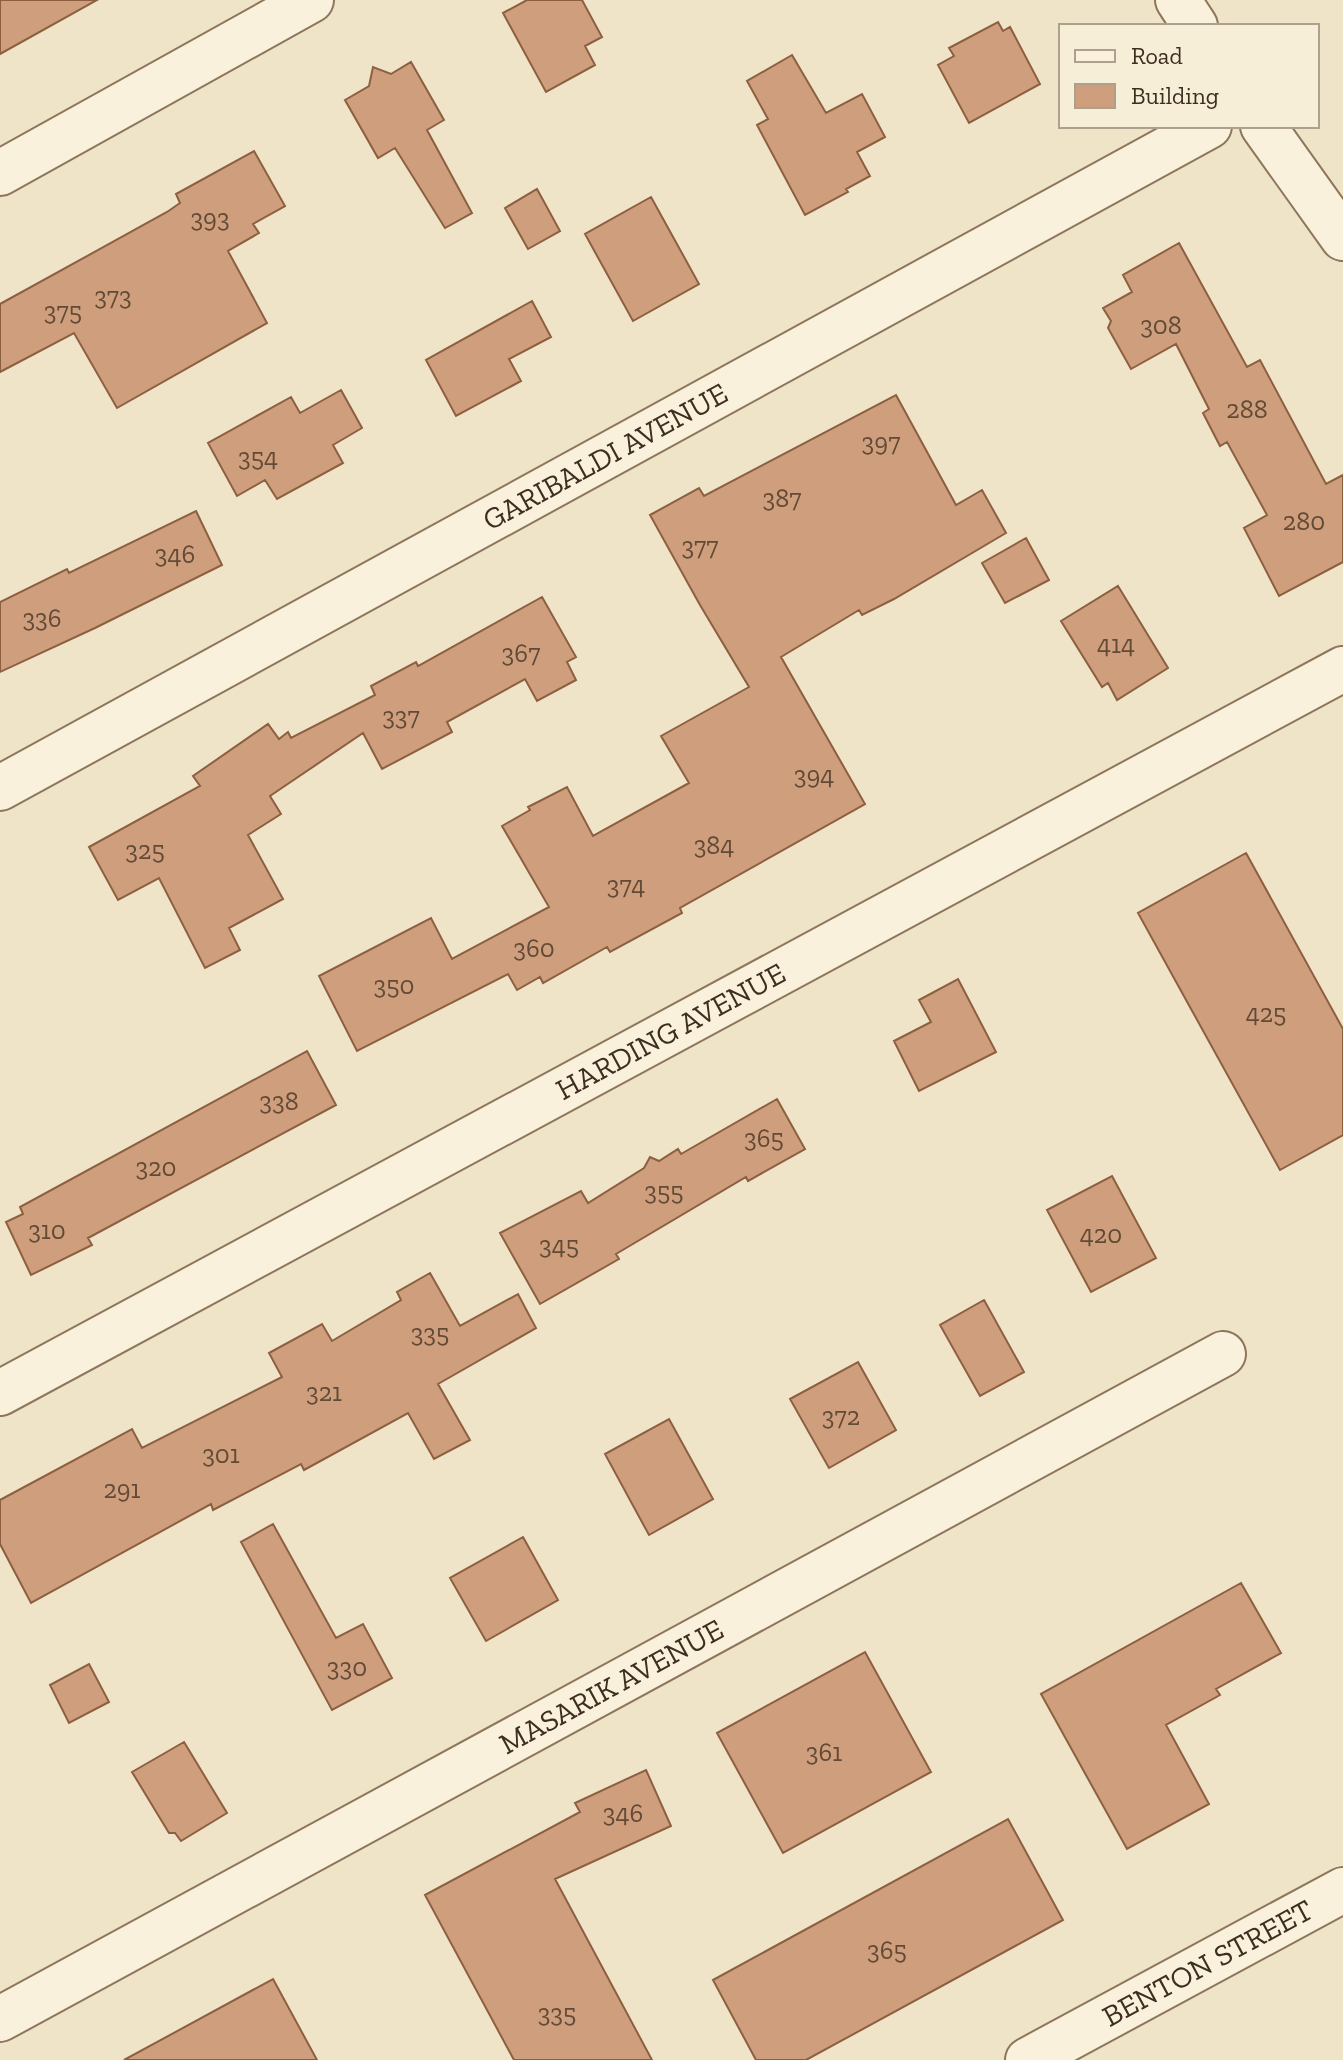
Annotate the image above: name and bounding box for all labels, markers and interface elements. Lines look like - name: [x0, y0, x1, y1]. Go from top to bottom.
- legend: [1059, 24, 1319, 128]
- text: Road: [1131, 41, 1183, 70]
- text: Building: [1131, 81, 1219, 110]
- house number: 393: [190, 202, 230, 234]
- house number: 373: [94, 280, 132, 312]
- house number: 375: [44, 295, 82, 327]
- house number: 308: [1140, 309, 1182, 341]
- street label: GARIBALDI AVENUE: [477, 375, 734, 538]
- house number: 288: [1226, 393, 1268, 425]
- house number: 397: [862, 426, 900, 458]
- house number: 354: [238, 441, 278, 473]
- house number: 387: [763, 482, 801, 514]
- house number: 280: [1283, 505, 1325, 537]
- house number: 377: [681, 530, 719, 562]
- house number: 346: [155, 538, 195, 570]
- house number: 336: [22, 602, 62, 634]
- house number: 414: [1097, 628, 1135, 660]
- house number: 367: [502, 637, 540, 669]
- house number: 337: [382, 700, 420, 732]
- house number: 394: [794, 759, 834, 791]
- house number: 384: [694, 829, 734, 861]
- house number: 325: [125, 834, 165, 866]
- house number: 374: [607, 869, 645, 901]
- house number: 360: [513, 932, 555, 964]
- street label: HARDING AVENUE: [550, 955, 792, 1108]
- house number: 350: [373, 969, 415, 1001]
- house number: 425: [1246, 997, 1286, 1029]
- house number: 338: [259, 1085, 299, 1117]
- house number: 365: [744, 1122, 784, 1154]
- house number: 320: [135, 1151, 177, 1183]
- house number: 355: [644, 1175, 684, 1207]
- house number: 310: [28, 1214, 66, 1246]
- house number: 420: [1080, 1218, 1122, 1250]
- house number: 345: [539, 1229, 579, 1261]
- house number: 335: [411, 1317, 449, 1349]
- house number: 321: [306, 1376, 342, 1408]
- house number: 372: [822, 1400, 860, 1432]
- house number: 301: [202, 1438, 240, 1470]
- house number: 291: [103, 1473, 141, 1505]
- street label: MASARIK AVENUE: [493, 1611, 730, 1762]
- house number: 330: [327, 1651, 367, 1683]
- house number: 361: [806, 1736, 842, 1768]
- house number: 346: [603, 1797, 643, 1829]
- street label: BENTON STREET: [1096, 1892, 1319, 2034]
- house number: 365: [867, 1934, 907, 1966]
- house number: 335: [538, 1997, 576, 2029]

